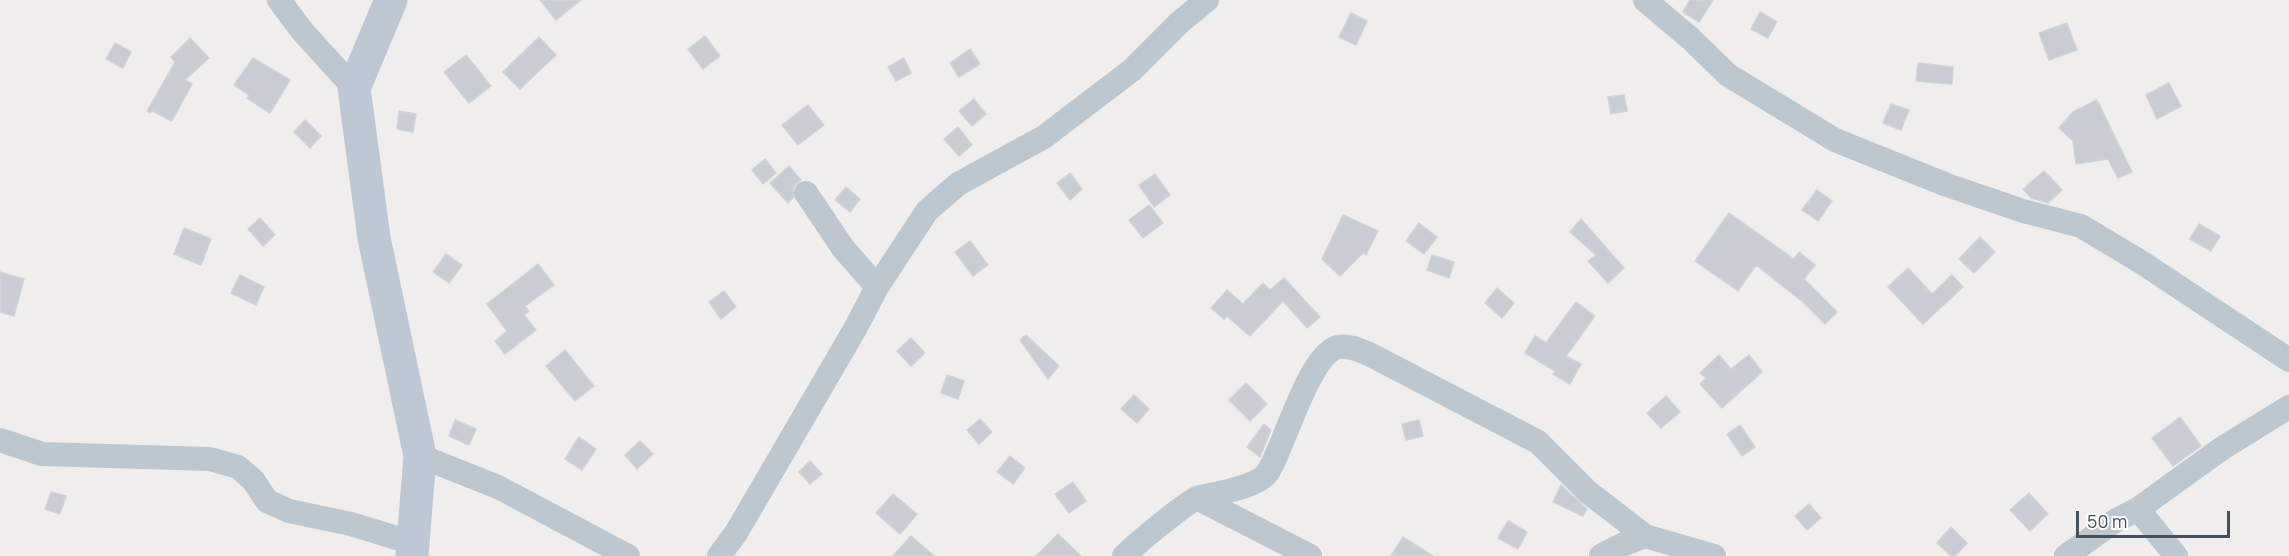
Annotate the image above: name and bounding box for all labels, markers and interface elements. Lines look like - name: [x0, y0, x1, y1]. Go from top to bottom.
- scale bar: [2079, 499, 2234, 537]
- text: 50 m: [2087, 509, 2127, 533]

